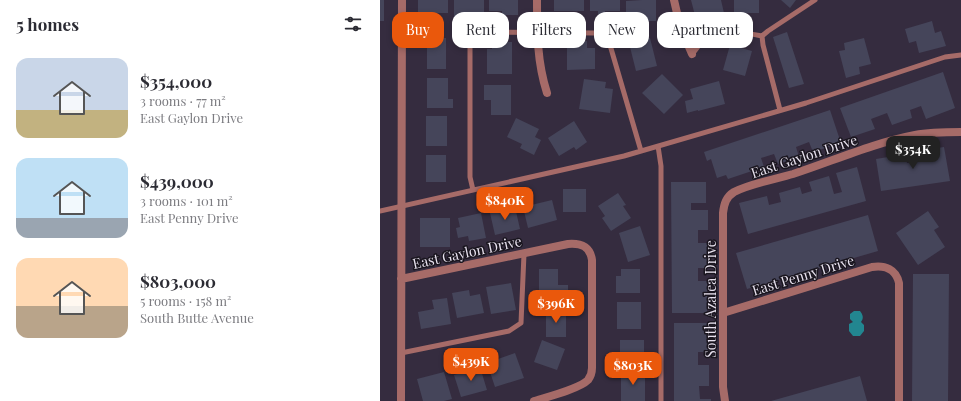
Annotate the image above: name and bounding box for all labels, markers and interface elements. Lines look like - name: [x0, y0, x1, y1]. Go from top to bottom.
- chip: Buy: [392, 12, 444, 48]
- chip: Rent: [452, 12, 509, 48]
- chip: Filters: [517, 12, 586, 48]
- chip: New: [594, 12, 649, 48]
- chip: Apartment: [657, 12, 753, 48]
- text: 5 homes: [16, 13, 79, 35]
- icon: filters: [342, 13, 364, 35]
- text: $354,000: [140, 70, 212, 92]
- icon: home: [48, 74, 96, 122]
- text: 3 rooms · 77 m²: [140, 92, 226, 109]
- text: East Gaylon Drive: [140, 109, 243, 126]
- street label: East Gaylon Drive: [748, 130, 860, 182]
- pin: $354K: [885, 136, 941, 170]
- text: $354K: [895, 140, 931, 157]
- text: $439,000: [140, 170, 214, 192]
- icon: home: [48, 174, 96, 222]
- pin: $840K: [477, 187, 533, 221]
- text: $840K: [485, 191, 525, 208]
- text: 3 rooms · 101 m²: [140, 192, 233, 209]
- text: East Penny Drive: [140, 209, 239, 226]
- street label: East Gaylon Drive: [411, 231, 523, 273]
- street label: South Azalea Drive: [701, 240, 720, 358]
- street label: East Penny Drive: [749, 250, 857, 300]
- text: $803,000: [140, 270, 216, 292]
- icon: home: [48, 274, 96, 322]
- pin: $396K: [528, 290, 584, 324]
- text: 5 rooms · 158 m²: [140, 292, 231, 309]
- text: $396K: [537, 294, 575, 311]
- text: South Butte Avenue: [140, 309, 254, 326]
- pin: $439K: [443, 348, 499, 382]
- text: $439K: [453, 352, 489, 369]
- pin: $803K: [605, 352, 661, 386]
- text: $803K: [614, 356, 652, 373]

